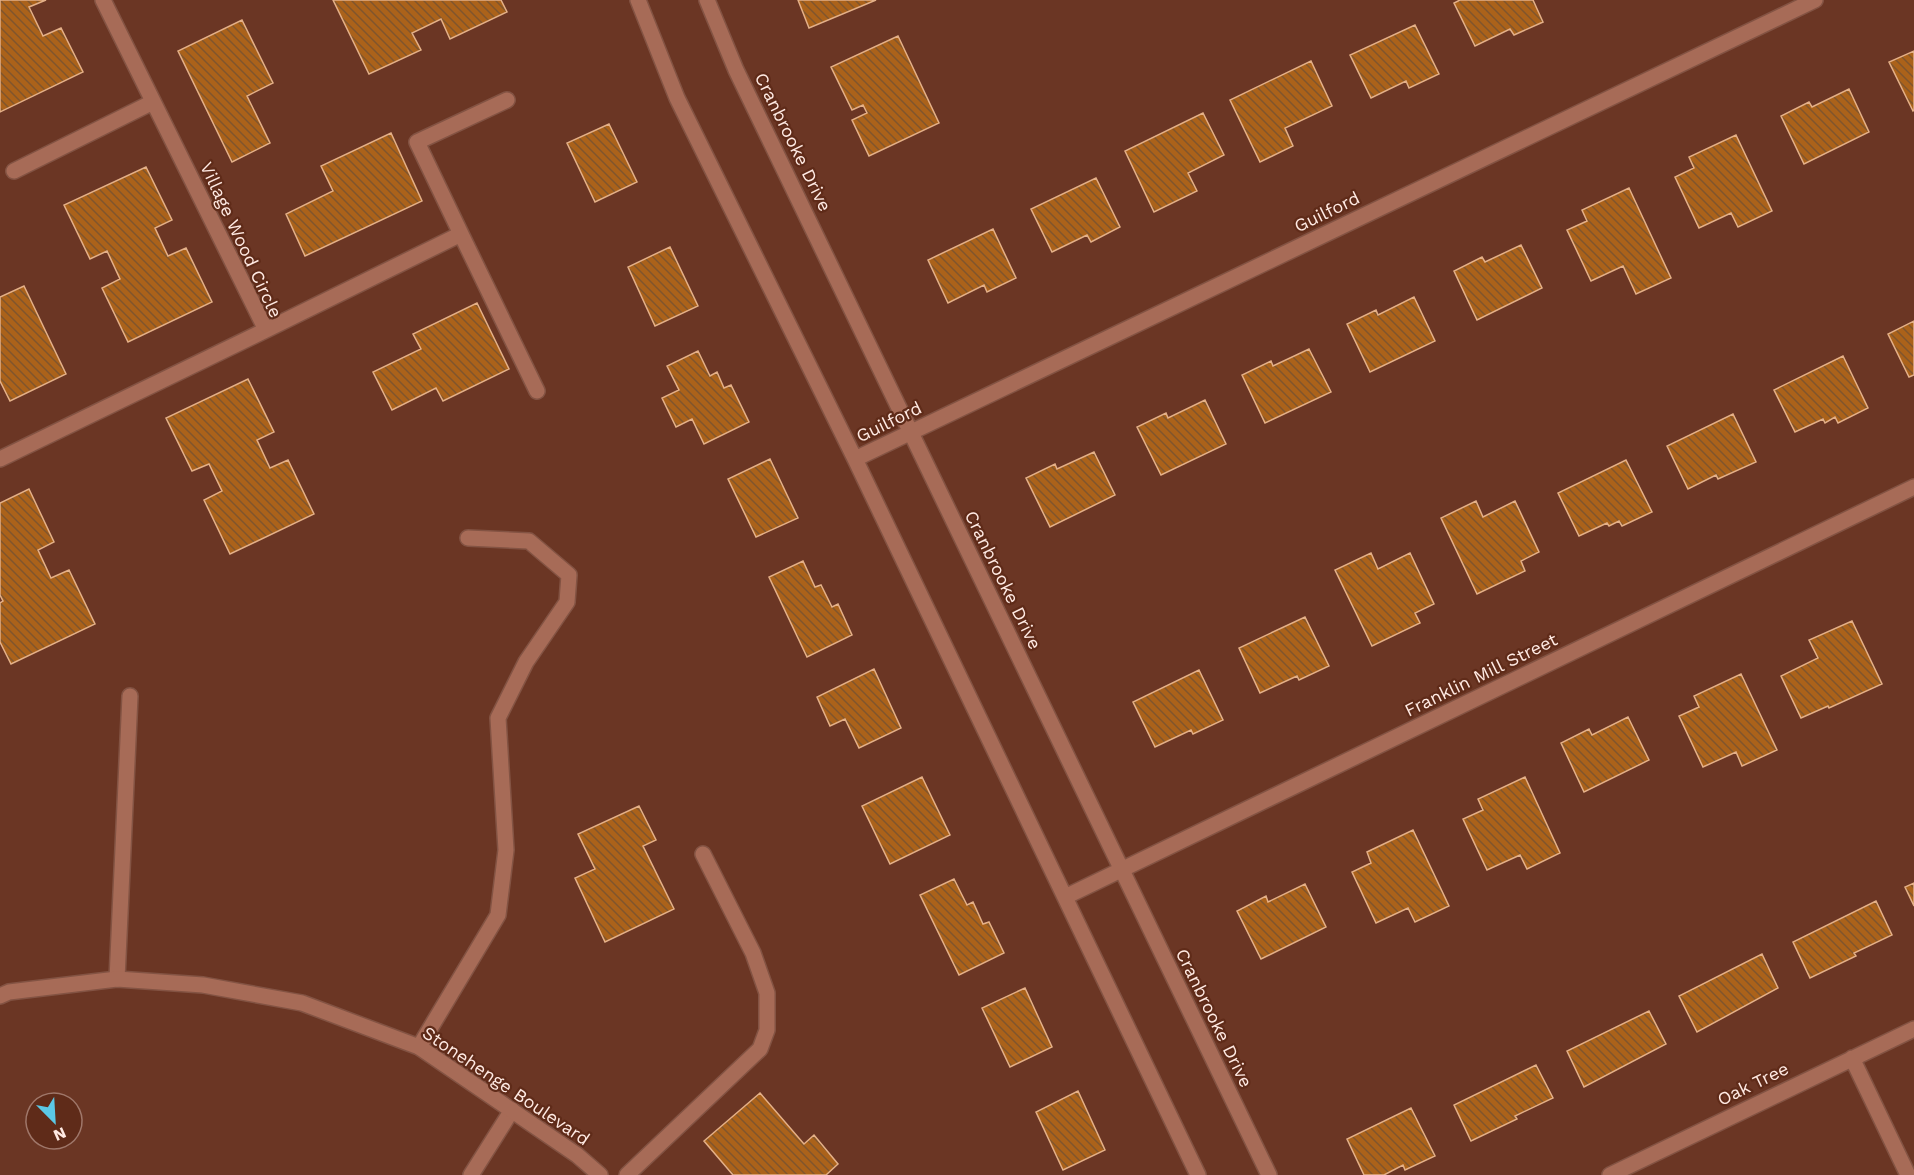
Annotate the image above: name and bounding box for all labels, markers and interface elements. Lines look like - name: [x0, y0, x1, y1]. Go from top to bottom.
- street label: Cranbrooke Drive: [751, 69, 836, 215]
- street label: Village Wood Circle: [196, 159, 287, 321]
- street label: Guilford: [1291, 187, 1363, 236]
- street label: Guilford: [853, 397, 925, 446]
- street label: Cranbrooke Drive: [961, 507, 1046, 653]
- street label: Franklin Mill Street: [1401, 628, 1561, 721]
- street label: Cranbrooke Drive: [1172, 945, 1257, 1091]
- street label: Stonehenge Boulevard: [419, 1022, 594, 1149]
- street label: Oak Tree: [1714, 1057, 1792, 1110]
- north arrow: [24, 1091, 84, 1151]
- text: N: [51, 1123, 69, 1145]

